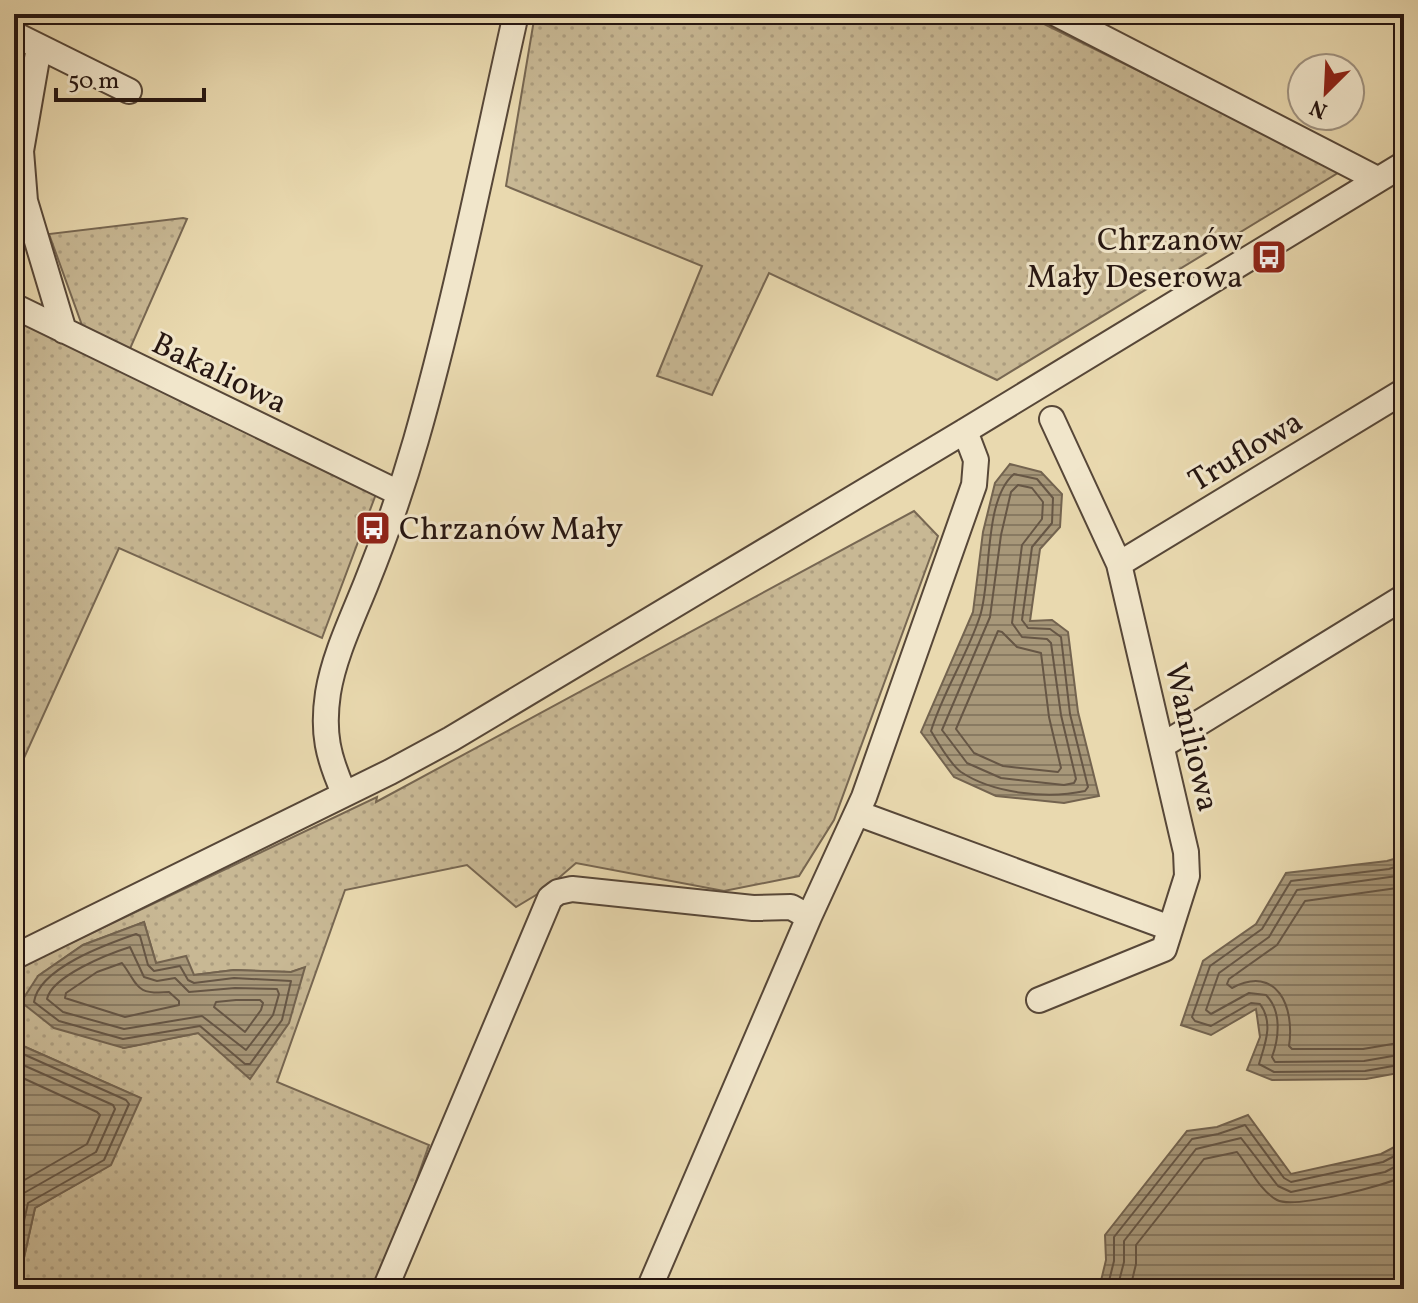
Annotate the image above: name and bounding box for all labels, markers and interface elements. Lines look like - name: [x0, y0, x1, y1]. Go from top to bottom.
- scale bar: [56, 52, 204, 102]
- north arrow: [1286, 52, 1366, 132]
- text: 50 m: [68, 65, 120, 99]
- text: N: [1305, 91, 1332, 125]
- place label: Chrzanów Mały Deserowa: [1027, 220, 1243, 301]
- bus stop icon: Chrzanów Mały Deserowa: [1250, 238, 1288, 276]
- street label: Bakaliowa: [143, 323, 294, 426]
- street label: Truflowa: [1181, 401, 1312, 504]
- bus stop icon: Chrzanów Mały: [354, 509, 392, 547]
- place label: Chrzanów Mały: [399, 509, 623, 553]
- street label: Waniliowa: [1152, 659, 1229, 816]

